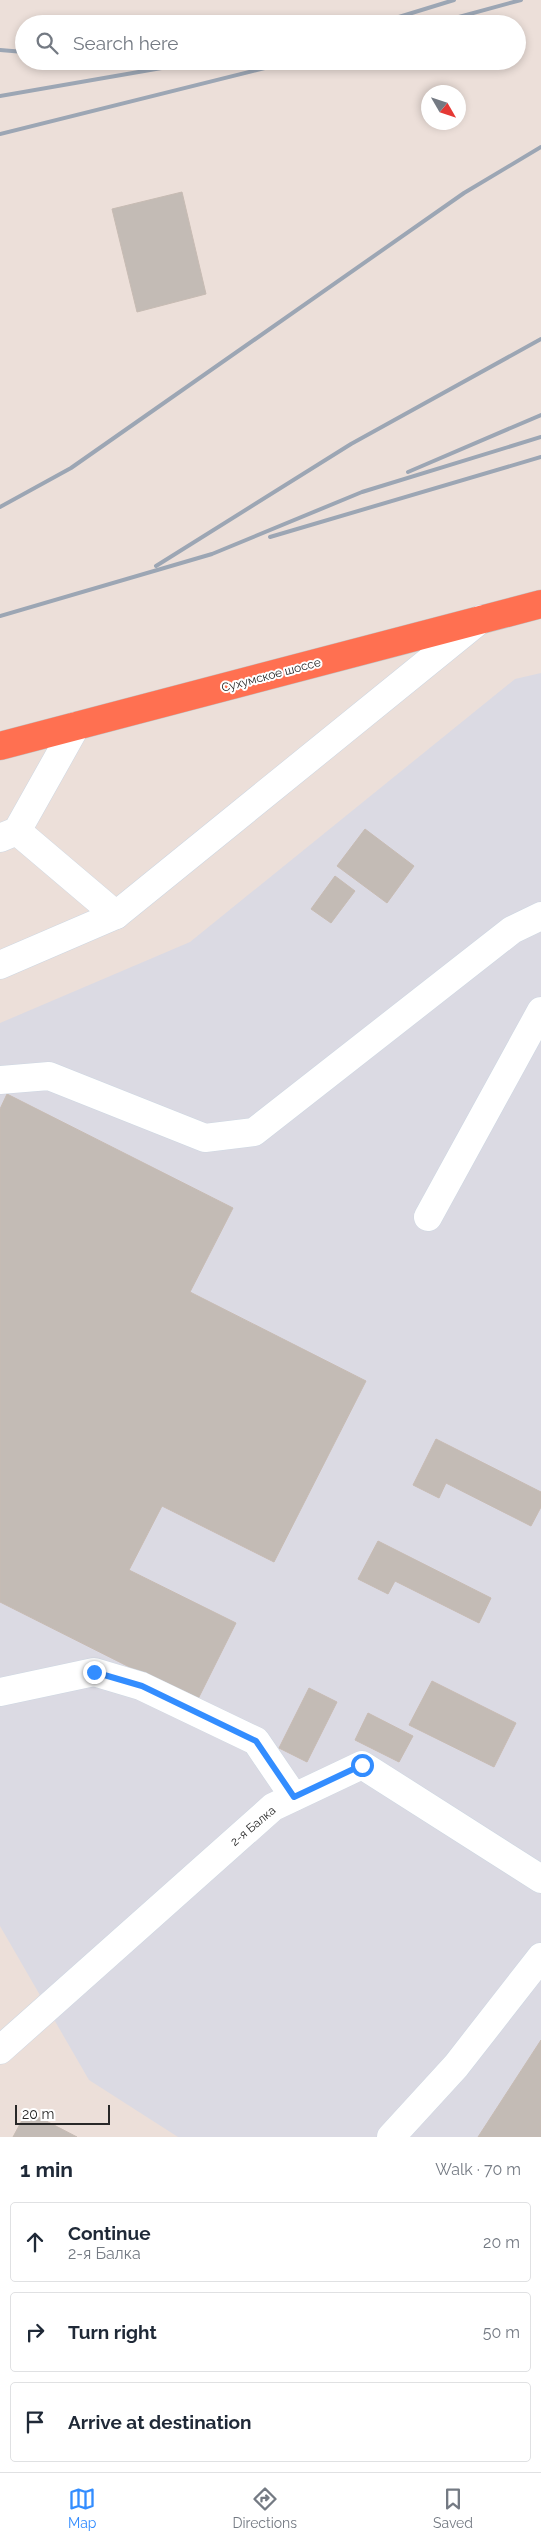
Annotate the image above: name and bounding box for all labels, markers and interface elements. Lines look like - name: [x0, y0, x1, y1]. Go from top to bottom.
- search box: [15, 15, 526, 70]
- icon: search: [33, 29, 61, 57]
- text: Search here: [73, 32, 179, 54]
- north arrow: [421, 85, 466, 130]
- street label: Сухумское шоссе: [220, 655, 322, 695]
- route end: [83, 1661, 106, 1684]
- route start: [351, 1754, 374, 1777]
- street label: 2-я Балка: [228, 1803, 278, 1849]
- scale bar: [15, 2102, 110, 2125]
- text: 20 m: [22, 2106, 54, 2122]
- text: 1 min: [20, 2157, 73, 2182]
- text: Walk · 70 m: [435, 2160, 521, 2179]
- text: Continue: [68, 2222, 151, 2244]
- icon: ahead: [21, 2228, 49, 2256]
- text: 20 m: [483, 2233, 520, 2252]
- text: 2-я Балка: [68, 2244, 141, 2263]
- icon: right: [21, 2318, 49, 2346]
- text: Turn right: [68, 2321, 157, 2343]
- text: 50 m: [483, 2323, 520, 2342]
- icon: arrive: [21, 2408, 49, 2436]
- text: Arrive at destination: [68, 2411, 252, 2433]
- tab: Map: [68, 2485, 96, 2531]
- tab: Directions: [232, 2485, 297, 2531]
- tab: Saved: [433, 2485, 473, 2531]

